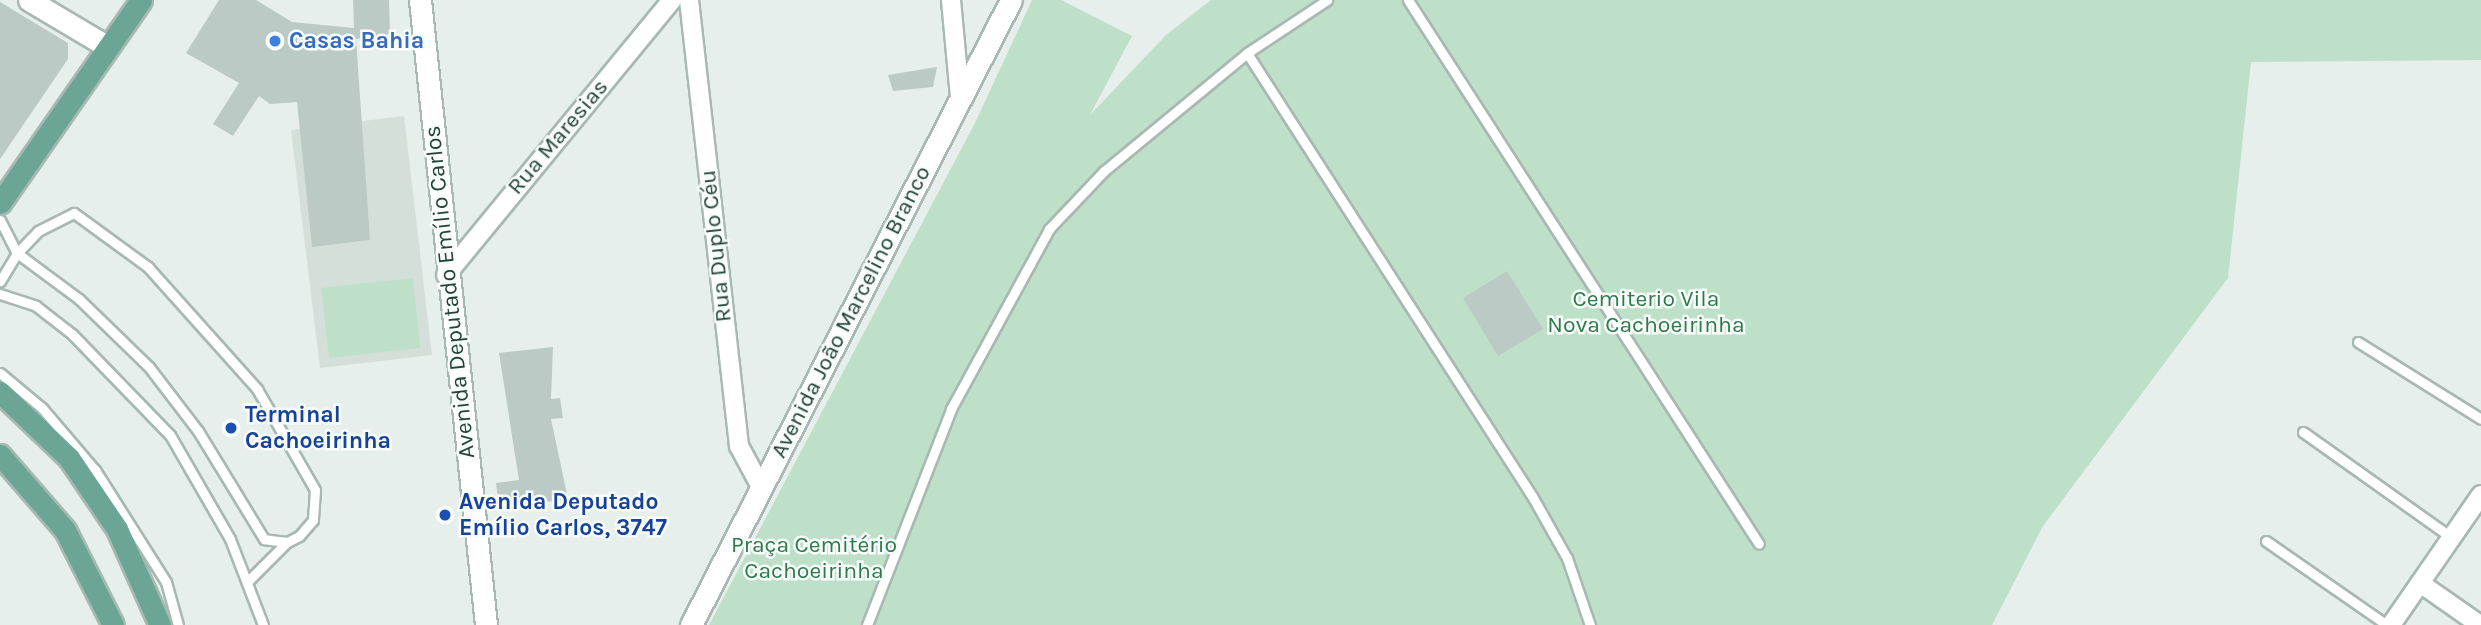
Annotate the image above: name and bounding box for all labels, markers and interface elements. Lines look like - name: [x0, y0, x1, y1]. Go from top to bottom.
- place label: Casas Bahia: [289, 27, 424, 55]
- marker: Casas Bahia: [267, 33, 283, 49]
- street label: Rua Maresias: [502, 74, 614, 200]
- street label: Avenida Deputado Emílio Carlos: [419, 124, 481, 460]
- street label: Avenida João Marcelino Branco: [765, 161, 937, 463]
- street label: Rua Duplo Céu: [694, 168, 738, 324]
- park label: Cemiterio Vila Nova Cachoeirinha: [1547, 285, 1745, 339]
- place label: Terminal Cachoeirinha: [245, 401, 391, 455]
- marker: Terminal Cachoeirinha: [223, 420, 239, 436]
- place label: Avenida Deputado Emílio Carlos, 3747: [459, 488, 667, 542]
- marker: Avenida Deputado Emílio Carlos, 3747: [437, 507, 453, 523]
- park label: Praça Cemitério Cachoeirinha: [731, 531, 897, 585]

